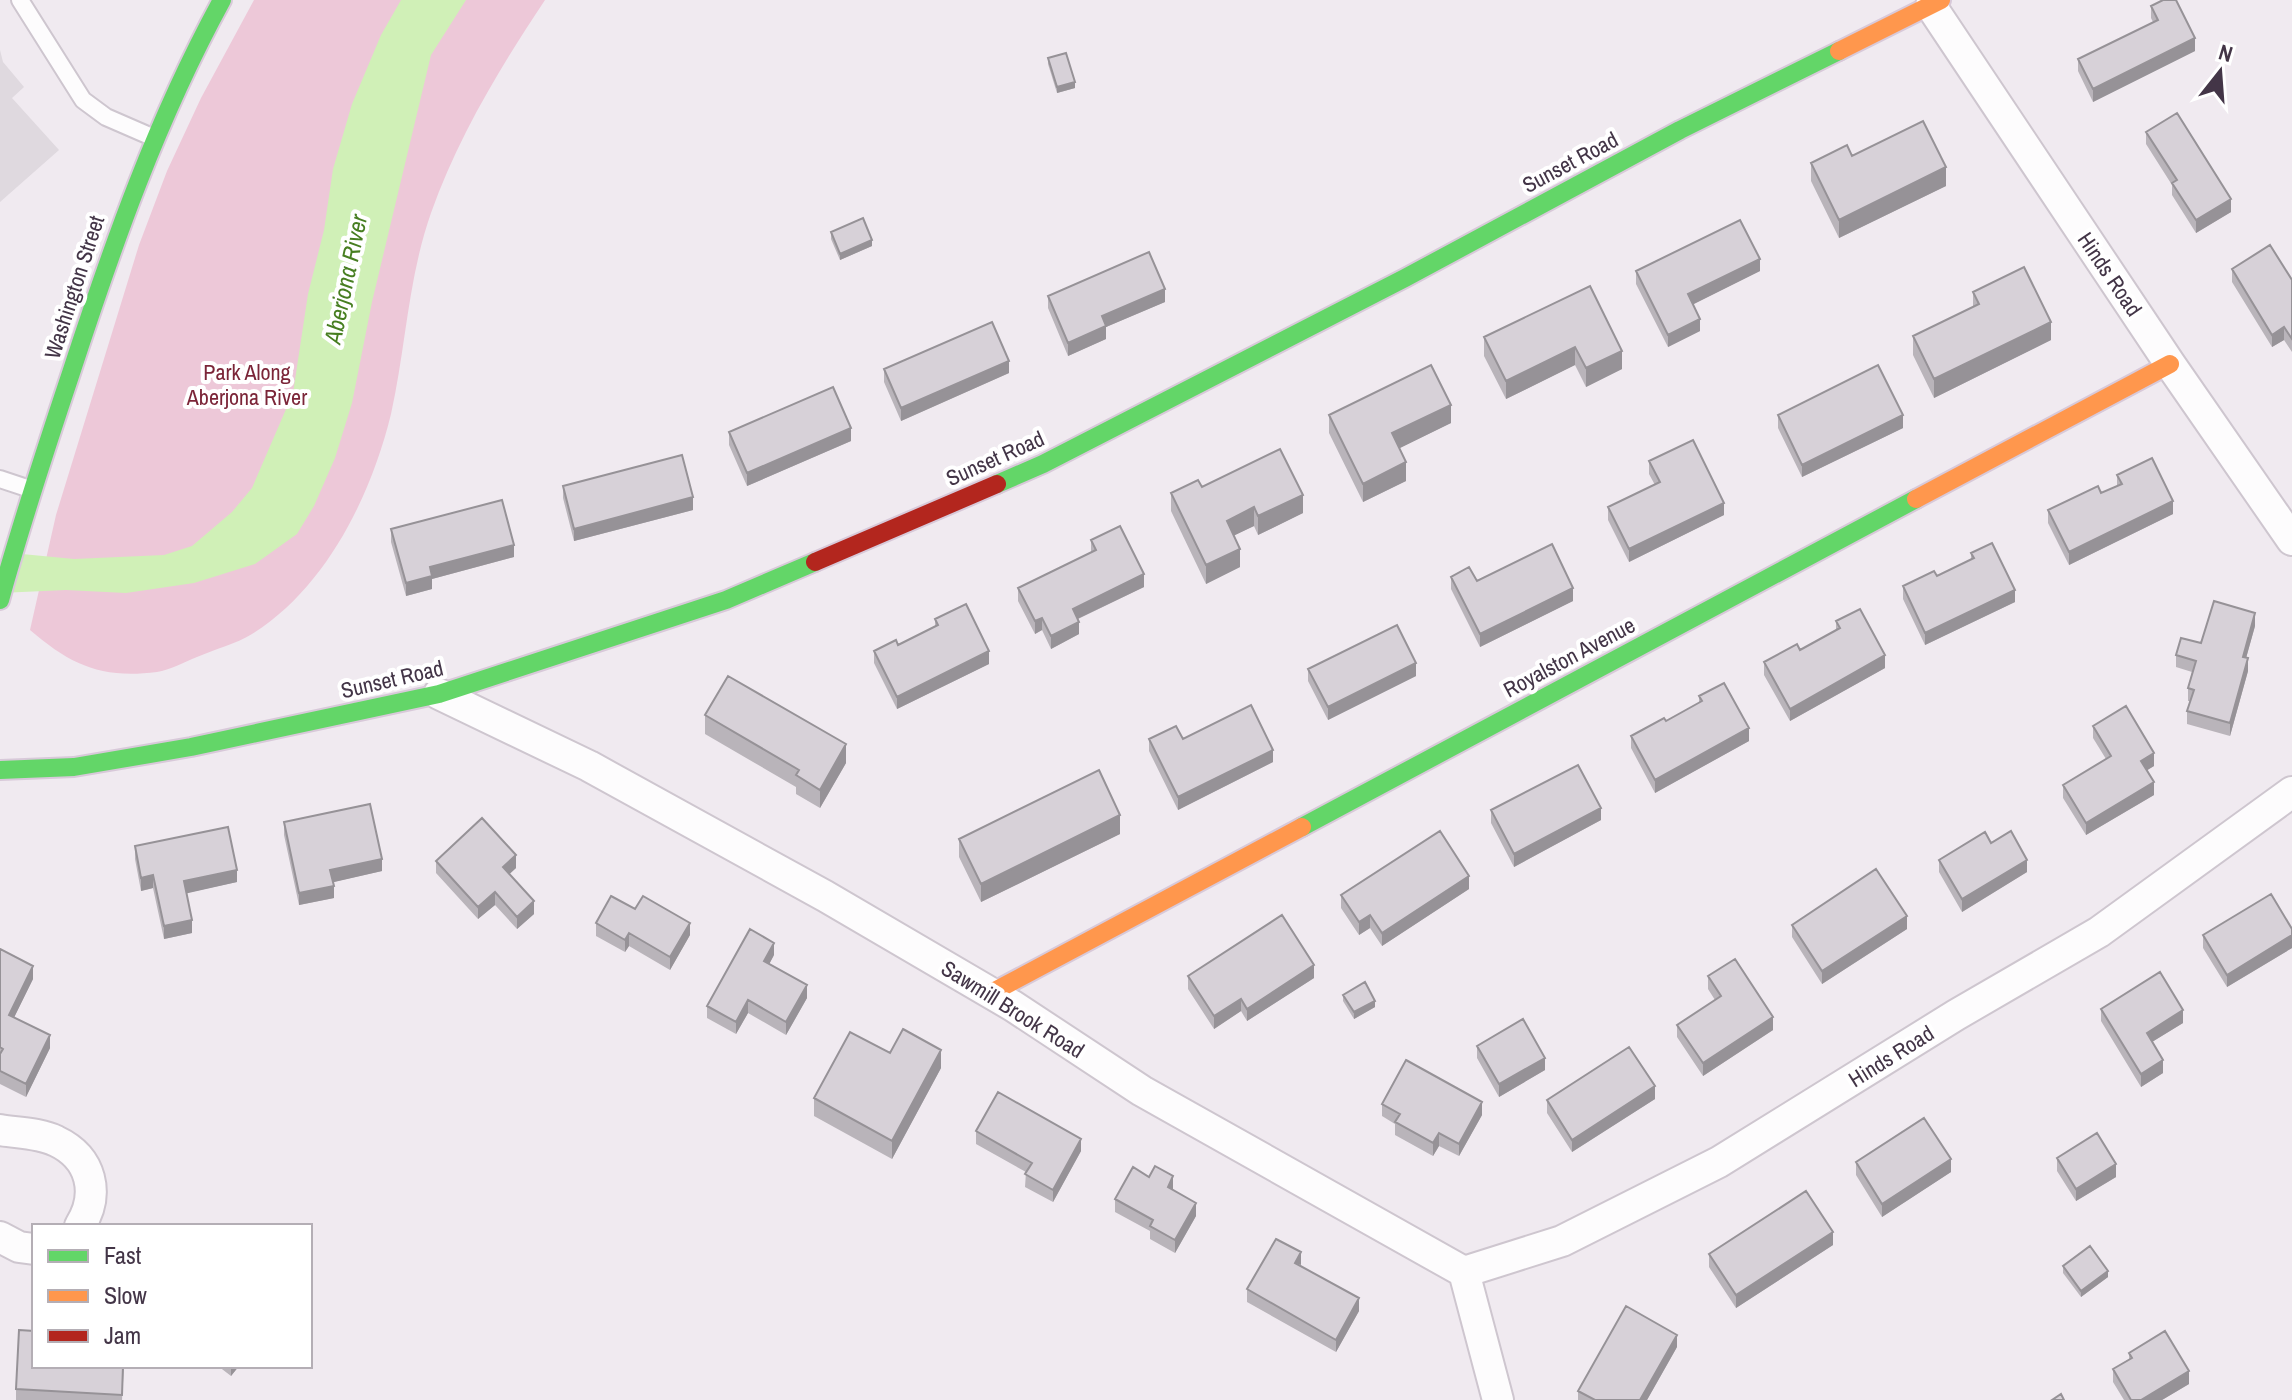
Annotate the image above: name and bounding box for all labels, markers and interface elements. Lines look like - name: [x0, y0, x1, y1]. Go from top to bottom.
- north arrow: [2180, 32, 2260, 112]
- text: N: [2215, 37, 2236, 69]
- street label: Sunset Road: [1517, 124, 1623, 200]
- water label: Aberjona River: [315, 210, 375, 348]
- street label: Washington Street: [37, 212, 111, 362]
- street label: Hinds Road: [2071, 226, 2149, 322]
- park label: Park Along Aberjona River: [186, 357, 307, 412]
- street label: Sunset Road: [941, 423, 1049, 493]
- street label: Royalston Avenue: [1498, 610, 1640, 704]
- street label: Sunset Road: [338, 653, 446, 705]
- street label: Sawmill Brook Road: [936, 953, 1090, 1065]
- street label: Hinds Road: [1843, 1018, 1939, 1094]
- legend: [32, 1224, 312, 1368]
- text: Fast: [104, 1239, 142, 1271]
- text: Slow: [104, 1279, 147, 1311]
- text: Jam: [104, 1319, 141, 1351]

